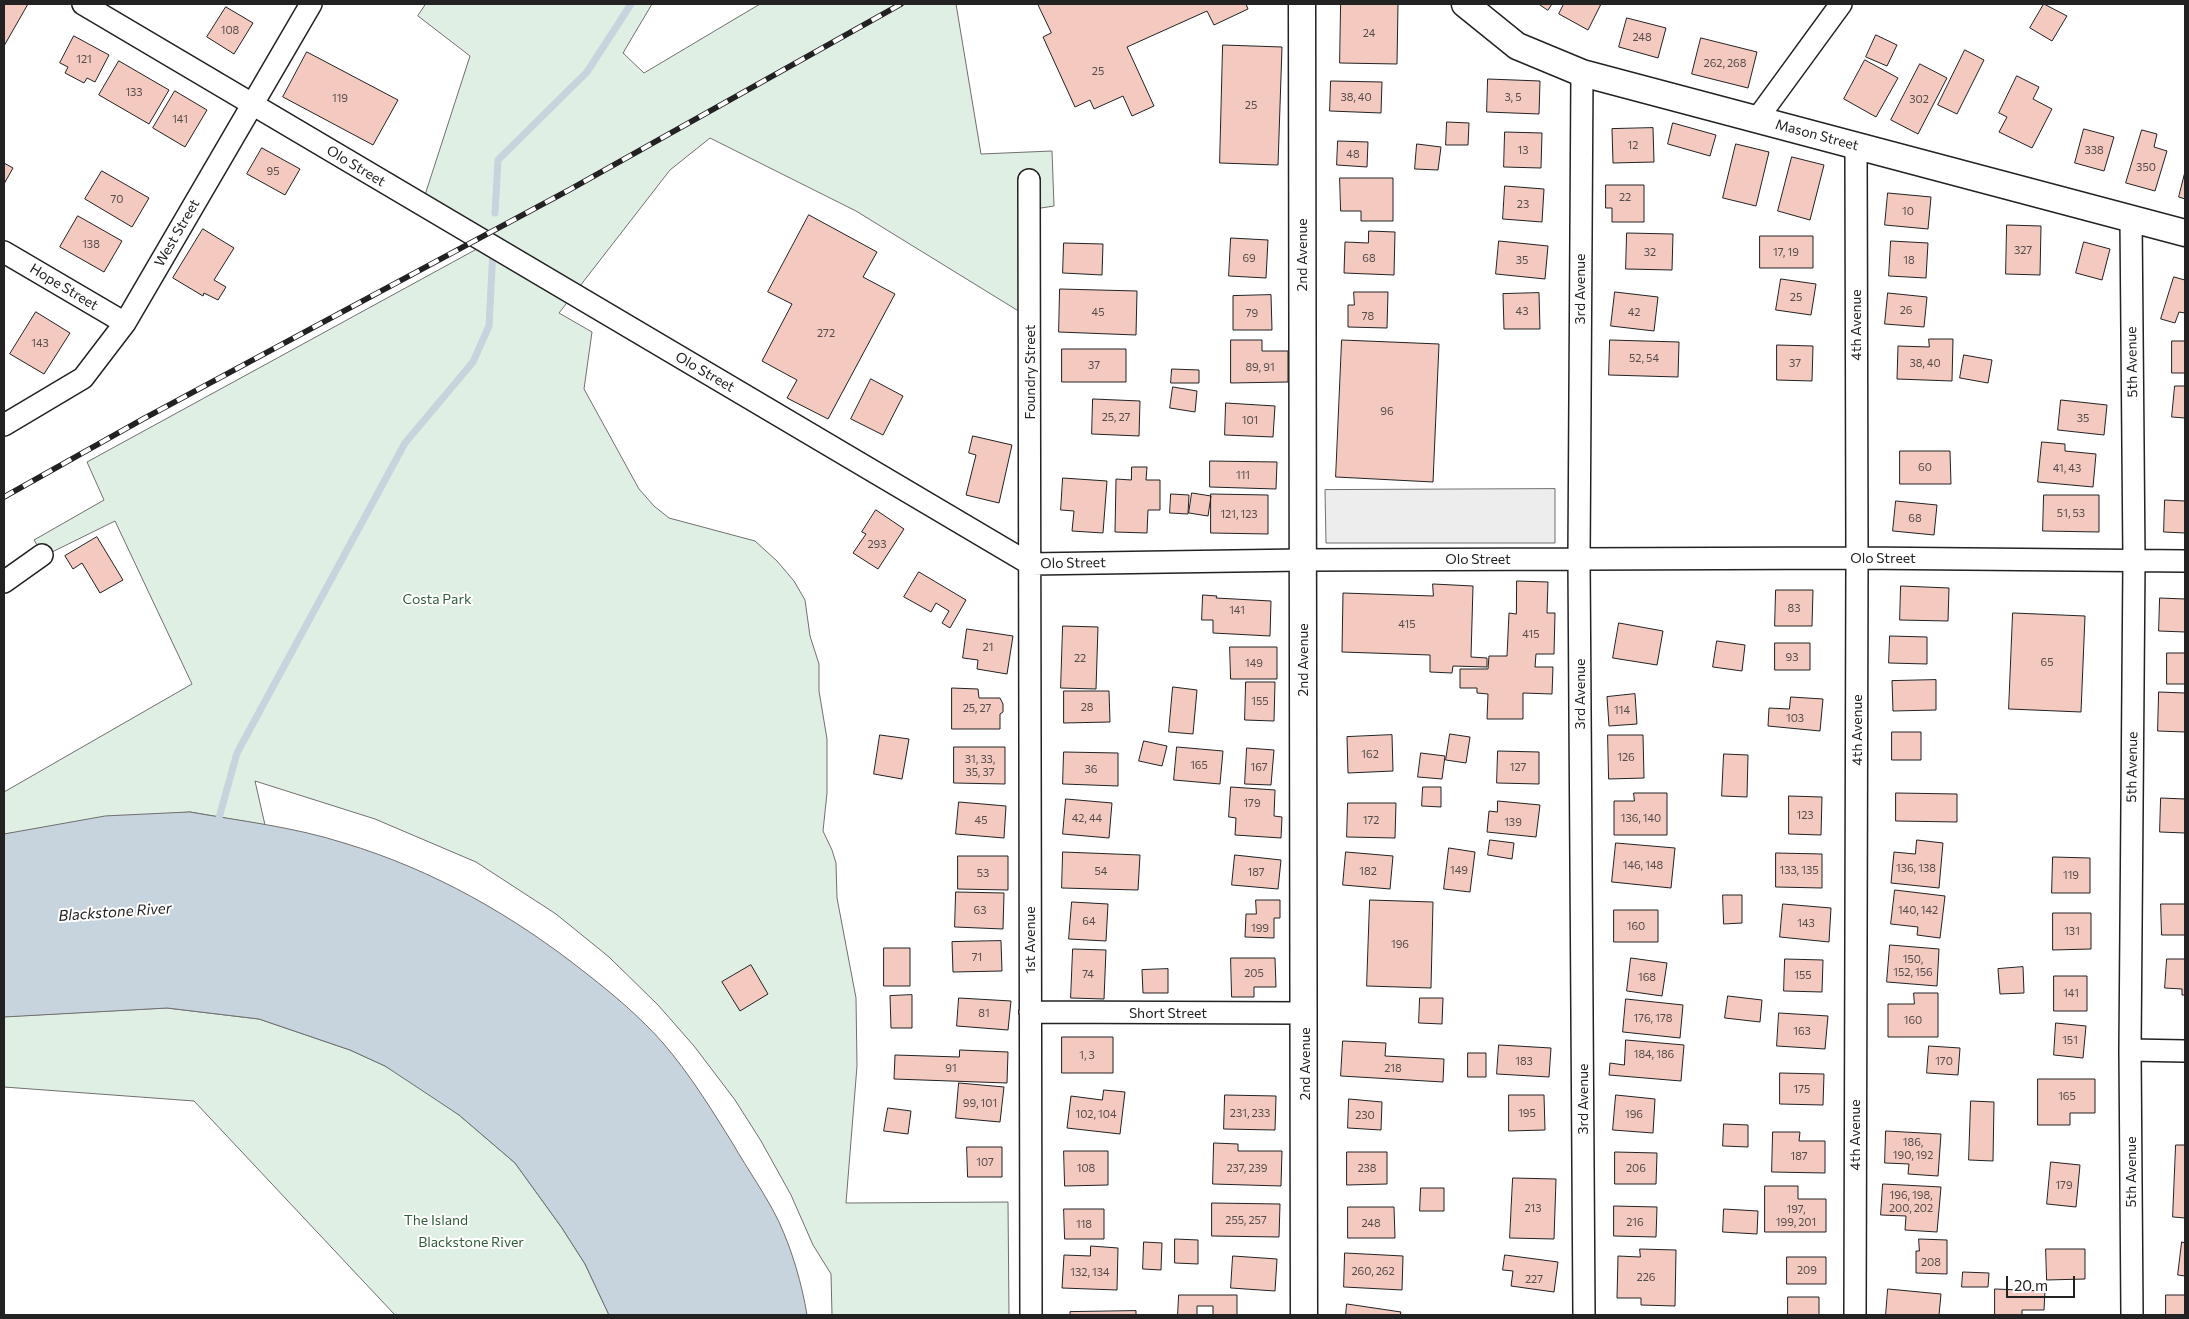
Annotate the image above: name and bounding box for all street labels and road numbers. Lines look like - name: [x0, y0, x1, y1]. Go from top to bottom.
- street label: Mason Street: [1773, 116, 1861, 154]
- street label: Olo Street: [324, 142, 388, 190]
- street label: West Street: [151, 196, 203, 270]
- street label: 2nd Avenue: [1294, 218, 1310, 292]
- street label: 3rd Avenue: [1572, 254, 1588, 324]
- street label: Hope Street: [27, 260, 101, 314]
- street label: 4th Avenue: [1848, 289, 1864, 361]
- street label: Foundry Street: [1022, 324, 1038, 420]
- street label: 5th Avenue: [2123, 326, 2141, 398]
- street label: Olo Street: [672, 348, 738, 396]
- street label: Olo Street: [1850, 550, 1916, 566]
- street label: Olo Street: [1445, 551, 1511, 567]
- street label: Olo Street: [1040, 554, 1106, 572]
- street label: 2nd Avenue: [1295, 623, 1311, 697]
- street label: 3rd Avenue: [1572, 659, 1588, 729]
- street label: 4th Avenue: [1849, 694, 1865, 766]
- street label: 5th Avenue: [2123, 731, 2141, 803]
- street label: 1st Avenue: [1022, 906, 1038, 974]
- street label: Short Street: [1129, 1005, 1207, 1021]
- street label: 2nd Avenue: [1297, 1027, 1313, 1101]
- street label: 3rd Avenue: [1575, 1064, 1591, 1134]
- street label: 4th Avenue: [1847, 1099, 1863, 1171]
- street label: 5th Avenue: [2123, 1136, 2139, 1208]

